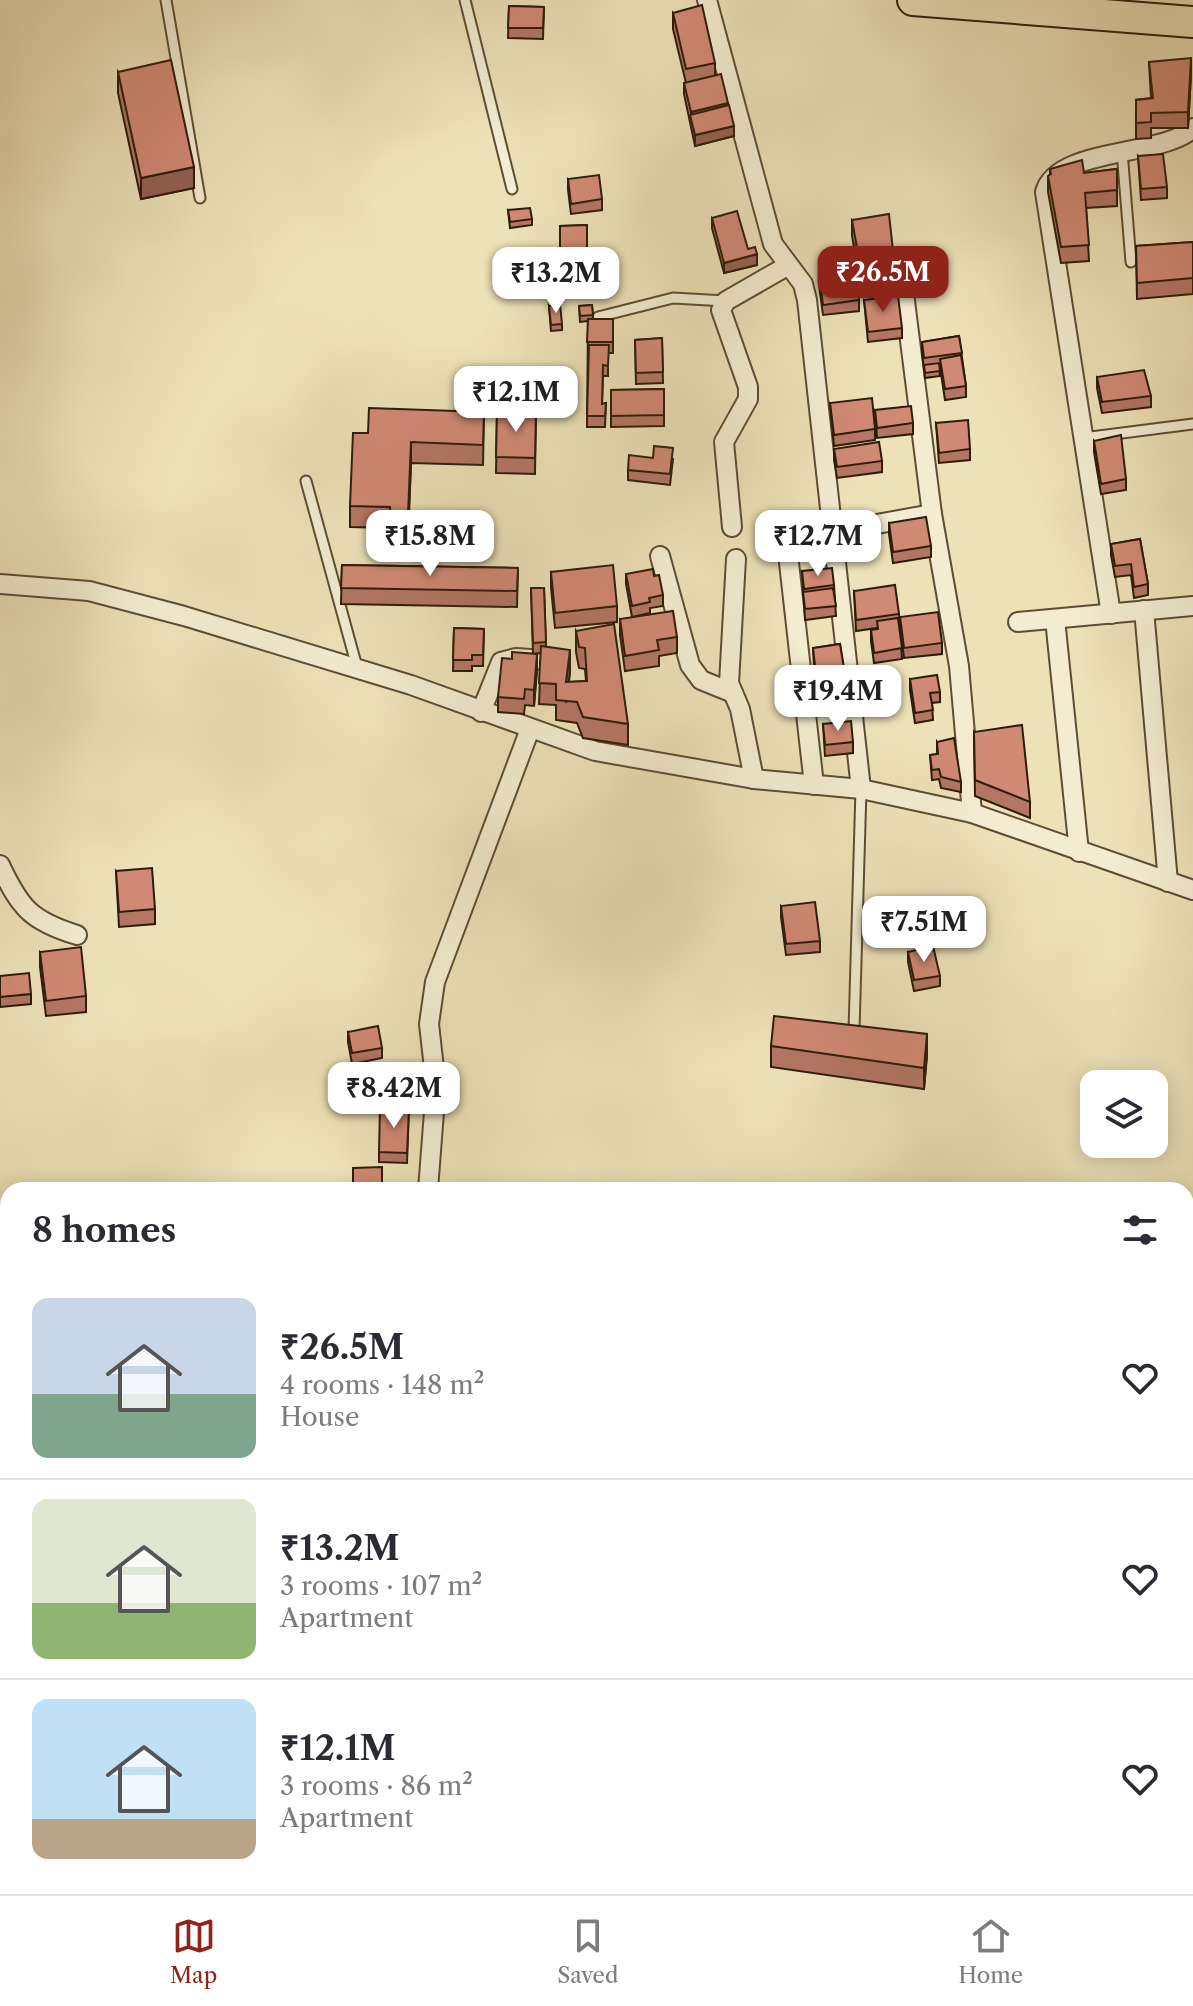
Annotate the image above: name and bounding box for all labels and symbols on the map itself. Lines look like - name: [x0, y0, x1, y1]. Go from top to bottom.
- pin: ₹26.5M: [818, 246, 948, 314]
- pin: ₹13.2M: [491, 247, 621, 315]
- pin: ₹12.1M: [451, 366, 581, 434]
- pin: ₹15.8M: [365, 510, 495, 578]
- pin: ₹12.7M: [753, 510, 883, 578]
- pin: ₹19.4M: [773, 665, 903, 733]
- pin: ₹7.51M: [859, 896, 989, 964]
- pin: ₹8.42M: [329, 1062, 459, 1130]

